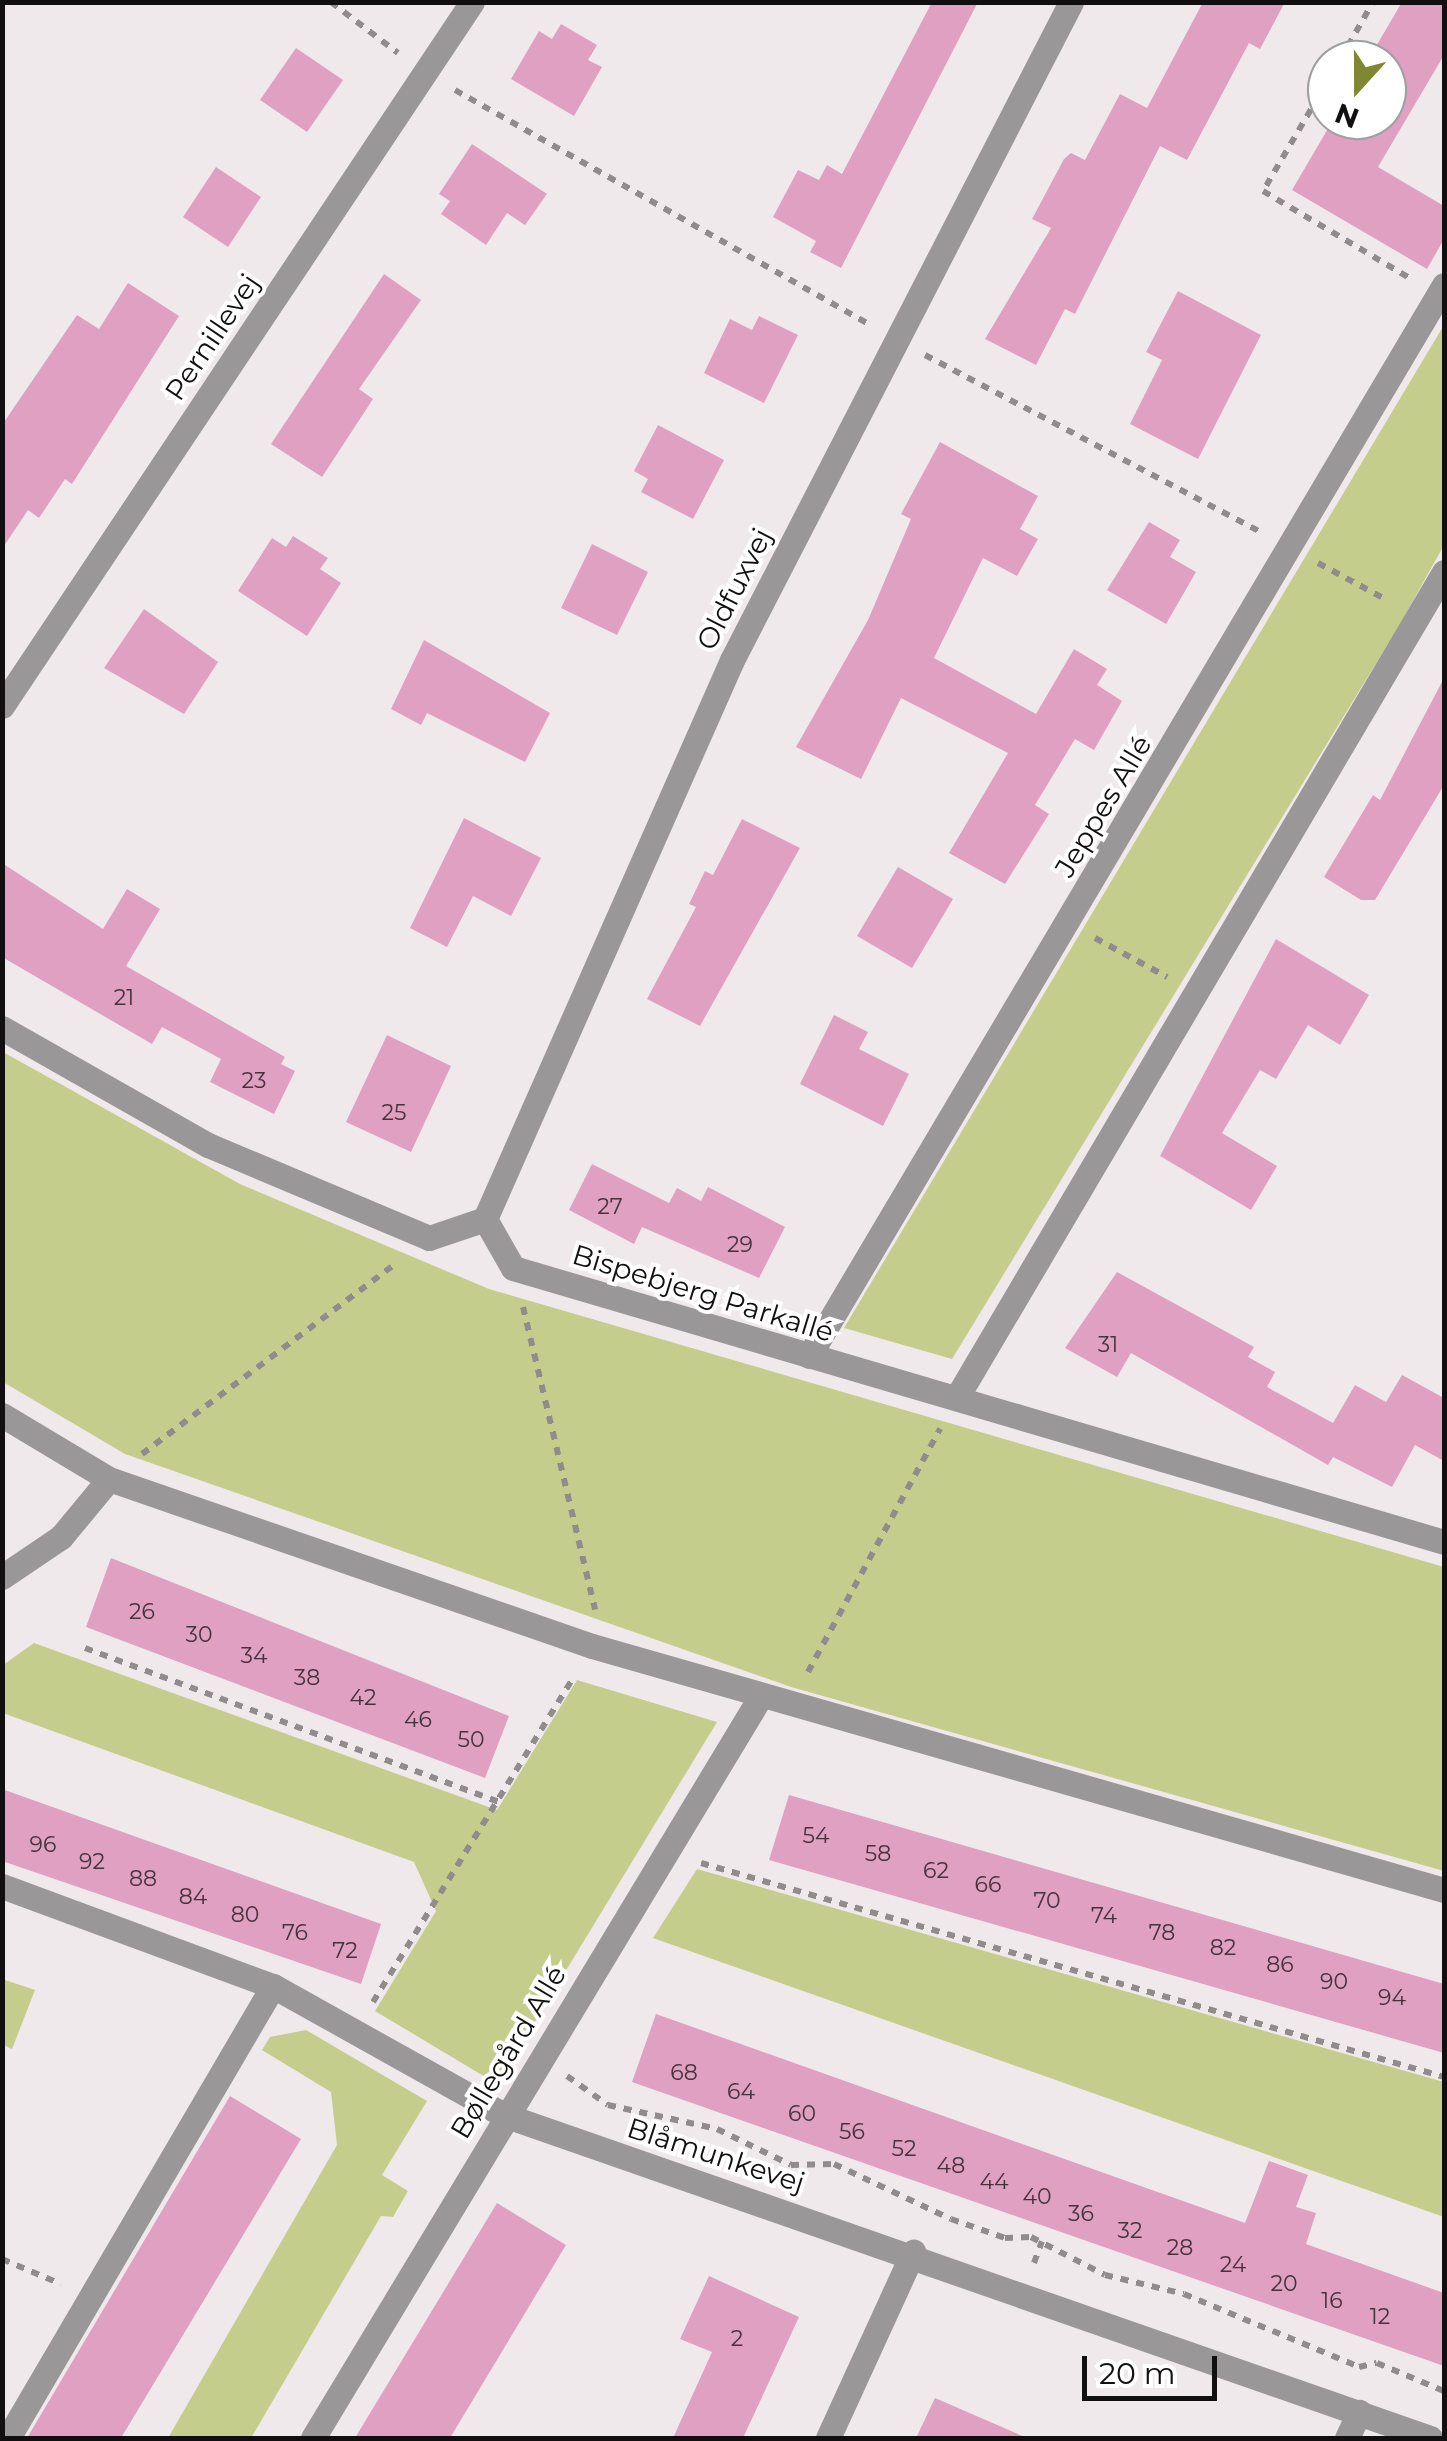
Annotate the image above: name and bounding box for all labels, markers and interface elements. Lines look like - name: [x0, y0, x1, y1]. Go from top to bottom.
- north arrow: [1307, 40, 1407, 140]
- text: N: [1330, 96, 1364, 136]
- street label: Pernillevej: [158, 268, 266, 406]
- street label: Oldfuxvej: [689, 523, 779, 655]
- street label: Jeppes Allé: [1048, 729, 1158, 883]
- house number: 21: [114, 985, 134, 1011]
- house number: 23: [242, 1068, 266, 1094]
- house number: 25: [382, 1100, 406, 1126]
- house number: 27: [597, 1194, 623, 1220]
- house number: 29: [727, 1232, 753, 1258]
- street label: Bispebjerg Parkallé: [568, 1237, 838, 1349]
- house number: 31: [1098, 1332, 1118, 1358]
- house number: 26: [129, 1599, 155, 1625]
- house number: 30: [186, 1622, 212, 1648]
- house number: 34: [241, 1643, 267, 1669]
- house number: 38: [294, 1665, 320, 1691]
- house number: 42: [350, 1685, 376, 1711]
- house number: 46: [404, 1707, 432, 1733]
- house number: 50: [457, 1727, 485, 1753]
- house number: 54: [803, 1823, 829, 1849]
- house number: 96: [30, 1832, 56, 1858]
- house number: 58: [865, 1841, 891, 1867]
- house number: 92: [79, 1849, 105, 1875]
- house number: 62: [923, 1858, 949, 1884]
- house number: 88: [129, 1866, 157, 1892]
- house number: 66: [975, 1872, 1001, 1898]
- house number: 84: [179, 1884, 207, 1910]
- house number: 70: [1033, 1888, 1061, 1914]
- house number: 80: [231, 1902, 259, 1928]
- house number: 74: [1091, 1903, 1117, 1929]
- house number: 76: [282, 1920, 308, 1946]
- house number: 78: [1149, 1920, 1175, 1946]
- house number: 82: [1210, 1935, 1236, 1961]
- house number: 72: [332, 1938, 358, 1964]
- house number: 86: [1266, 1952, 1294, 1978]
- street label: Bøllegård Allé: [443, 1960, 573, 2144]
- house number: 90: [1320, 1969, 1348, 1995]
- house number: 94: [1378, 1985, 1406, 2011]
- house number: 68: [670, 2060, 698, 2086]
- house number: 64: [727, 2079, 755, 2105]
- house number: 60: [788, 2101, 816, 2127]
- street label: Blåmunkevej: [623, 2111, 809, 2199]
- house number: 56: [839, 2119, 865, 2145]
- house number: 52: [892, 2136, 916, 2162]
- house number: 48: [937, 2153, 965, 2179]
- house number: 44: [979, 2169, 1009, 2195]
- house number: 40: [1022, 2184, 1052, 2210]
- house number: 36: [1068, 2201, 1094, 2227]
- house number: 32: [1118, 2218, 1142, 2244]
- house number: 28: [1167, 2235, 1193, 2261]
- house number: 24: [1220, 2252, 1246, 2278]
- house number: 20: [1270, 2271, 1298, 2297]
- house number: 16: [1321, 2288, 1343, 2314]
- house number: 12: [1370, 2304, 1390, 2330]
- house number: 2: [731, 2326, 743, 2352]
- scale bar: [1087, 2336, 1222, 2398]
- text: 20 m: [1099, 2355, 1176, 2392]

